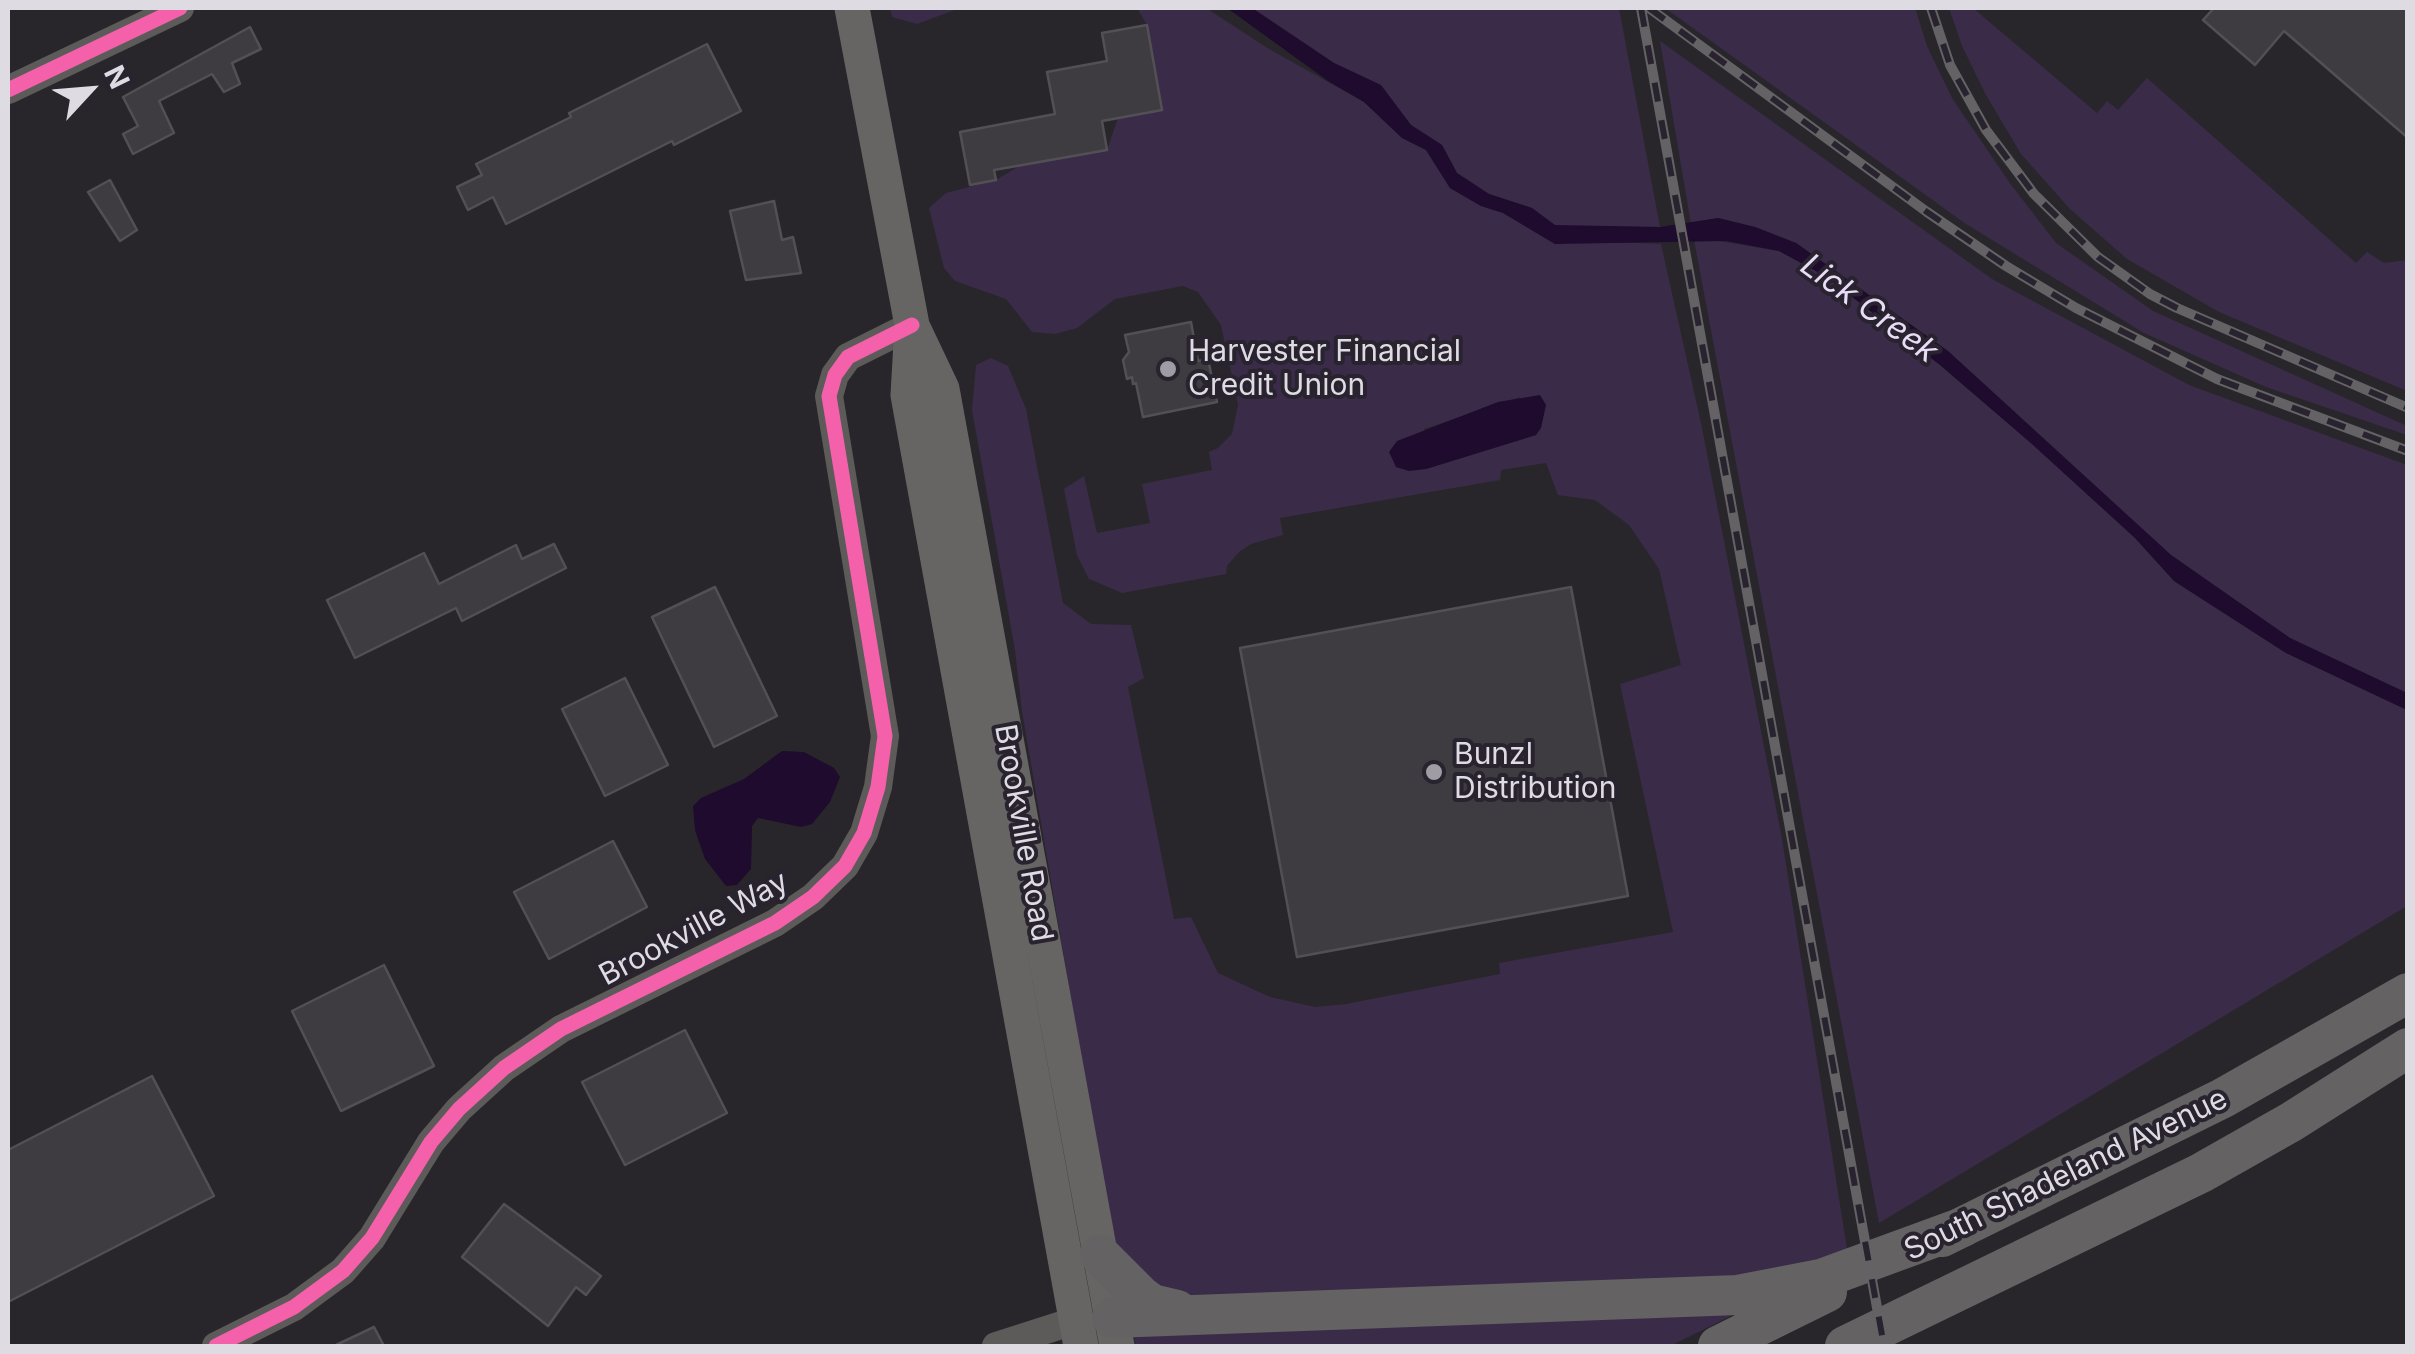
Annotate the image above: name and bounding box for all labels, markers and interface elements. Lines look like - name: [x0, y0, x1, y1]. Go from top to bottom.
- north arrow: [40, 40, 140, 140]
- text: N: [97, 60, 137, 94]
- water label: Lick Creek: [1793, 246, 1945, 372]
- place label: Harvester Financial Credit Union: [1188, 334, 1461, 404]
- marker: Harvester Financial Credit Union: [1157, 358, 1179, 380]
- street label: Brookville Road: [986, 722, 1060, 944]
- place label: Bunzl Distribution: [1454, 737, 1616, 808]
- marker: Bunzl Distribution: [1423, 761, 1445, 783]
- street label: Brookville Way: [593, 864, 795, 994]
- street label: South Shadeland Avenue: [1899, 1081, 2233, 1269]

